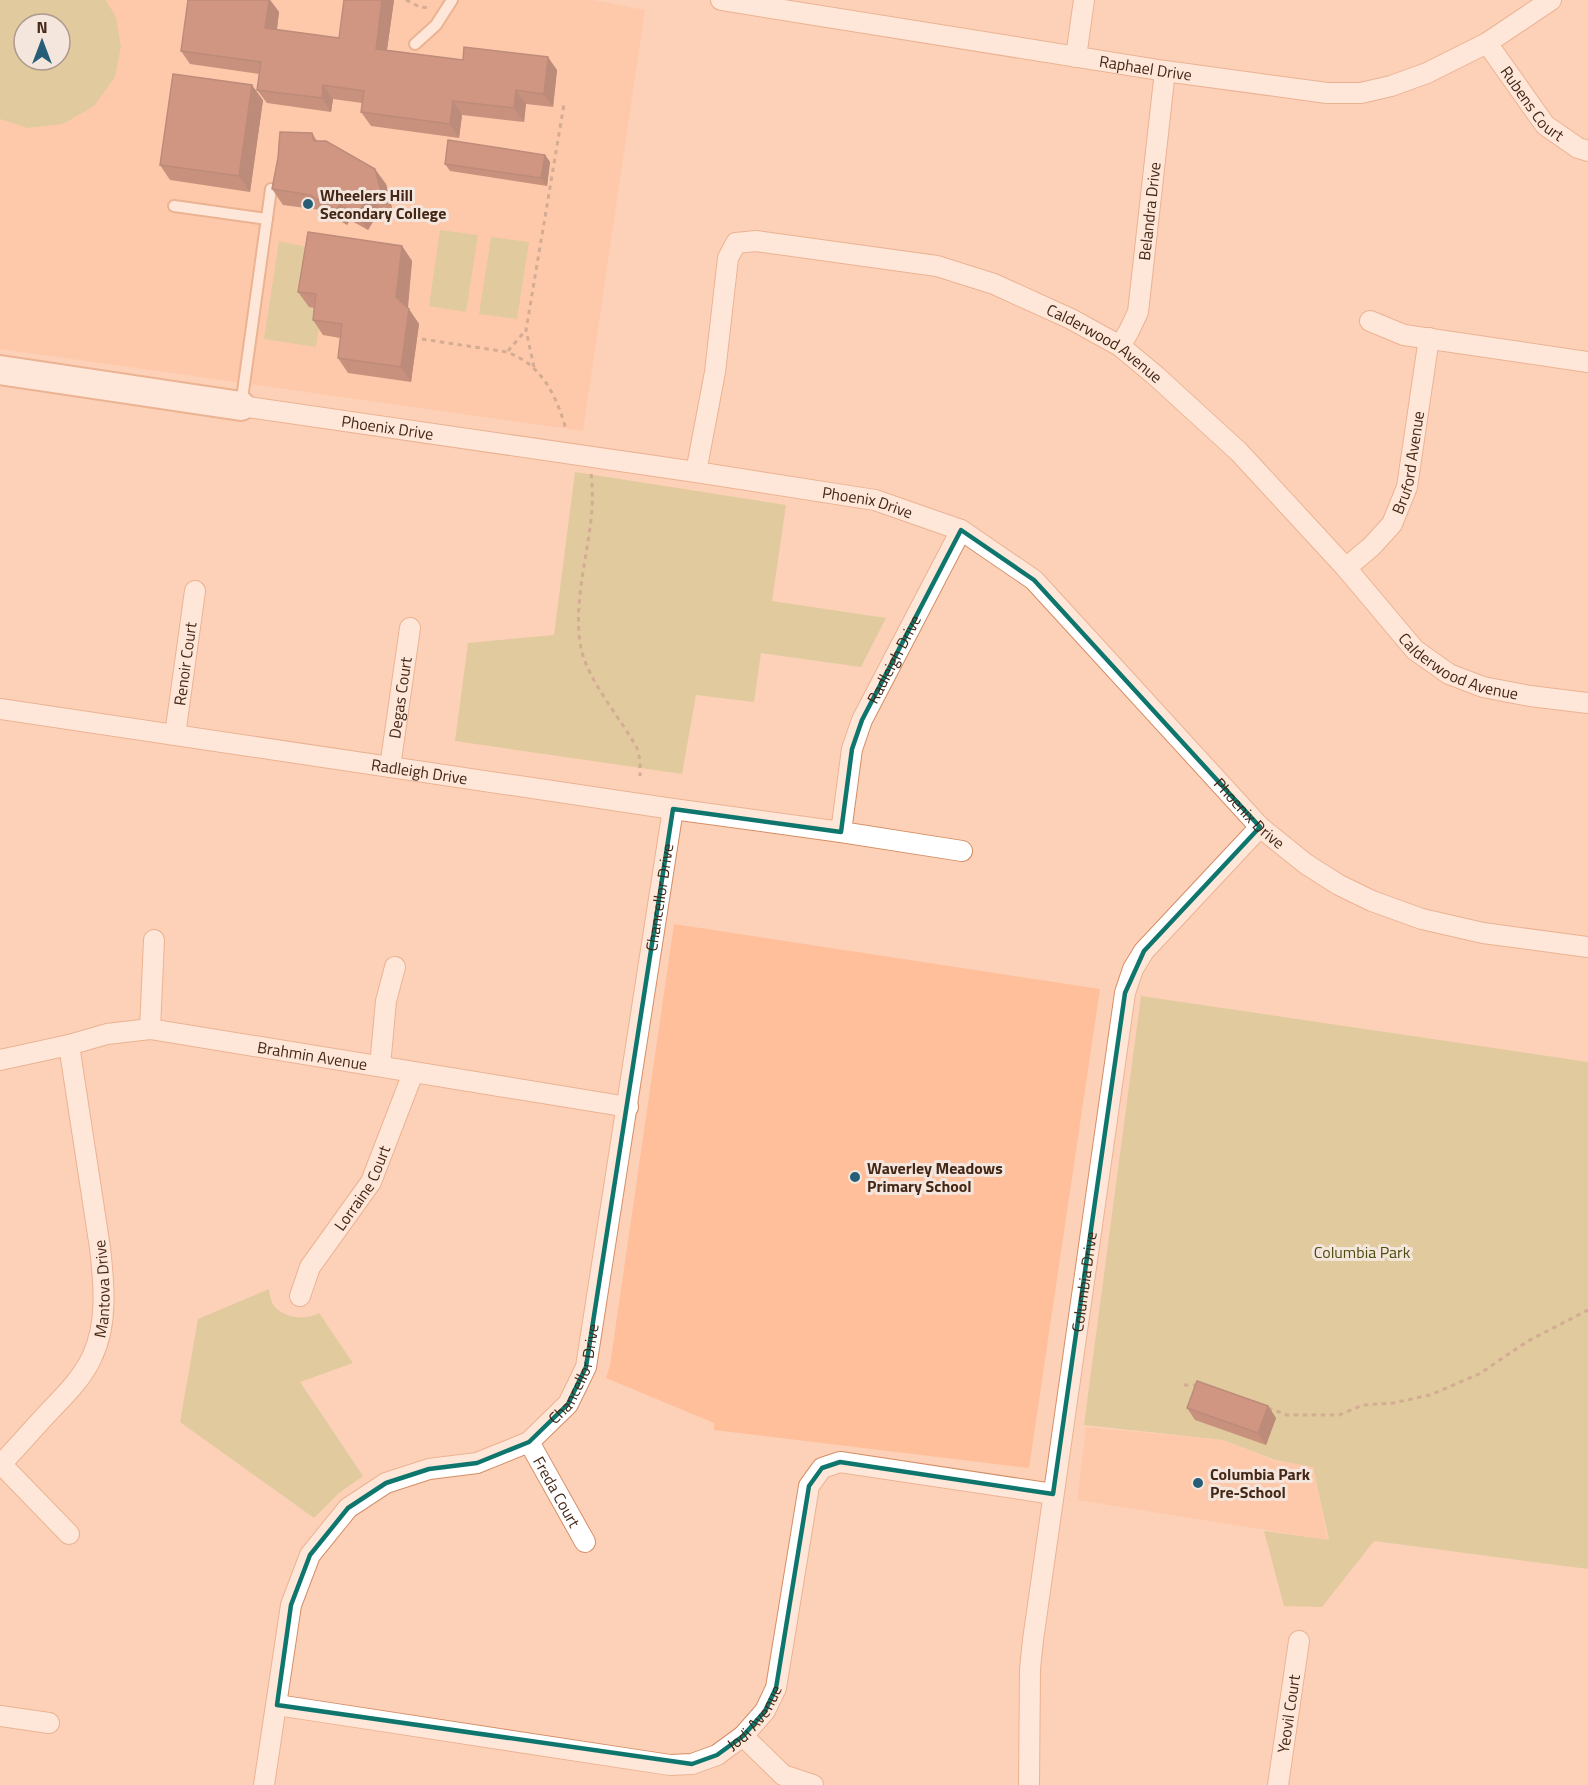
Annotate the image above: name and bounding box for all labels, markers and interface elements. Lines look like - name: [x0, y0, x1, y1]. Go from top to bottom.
- north arrow: [12, 12, 72, 72]
- text: N: [36, 15, 48, 39]
- street label: Raphael Drive: [1098, 49, 1193, 87]
- street label: Rubens Court: [1495, 61, 1569, 147]
- street label: Belandra Drive: [1132, 161, 1167, 262]
- place label: Wheelers Hill Secondary College: [320, 183, 446, 225]
- marker: Wheelers Hill Secondary College: [301, 197, 315, 211]
- street label: Calderwood Avenue: [1043, 298, 1168, 388]
- street label: Phoenix Drive: [340, 409, 435, 446]
- street label: Bruford Avenue: [1385, 409, 1430, 518]
- street label: Phoenix Drive: [821, 480, 916, 524]
- street label: Radleigh Drive: [861, 611, 927, 708]
- street label: Renoir Court: [167, 620, 203, 707]
- street label: Calderwood Avenue: [1393, 627, 1520, 706]
- street label: Degas Court: [382, 655, 418, 740]
- street label: Radleigh Drive: [370, 752, 469, 790]
- street label: Phoenix Drive: [1208, 772, 1290, 855]
- street label: Chancellor Drive: [639, 842, 679, 953]
- street label: Brahmin Avenue: [256, 1035, 369, 1076]
- street label: Lorraine Court: [328, 1141, 396, 1235]
- place label: Waverley Meadows Primary School: [867, 1156, 1003, 1198]
- marker: Waverley Meadows Primary School: [848, 1170, 862, 1184]
- street label: Columbia Drive: [1065, 1230, 1103, 1334]
- street label: Mantova Drive: [87, 1238, 116, 1340]
- park label: Columbia Park: [1314, 1240, 1411, 1264]
- street label: Chancellor Drive: [542, 1322, 605, 1429]
- street label: Freda Court: [527, 1452, 587, 1532]
- place label: Columbia Park Pre-School: [1210, 1462, 1311, 1504]
- marker: Columbia Park Pre-School: [1191, 1476, 1205, 1490]
- street label: Yeovil Court: [1271, 1673, 1306, 1755]
- street label: Jodi Avenue: [722, 1681, 788, 1756]

